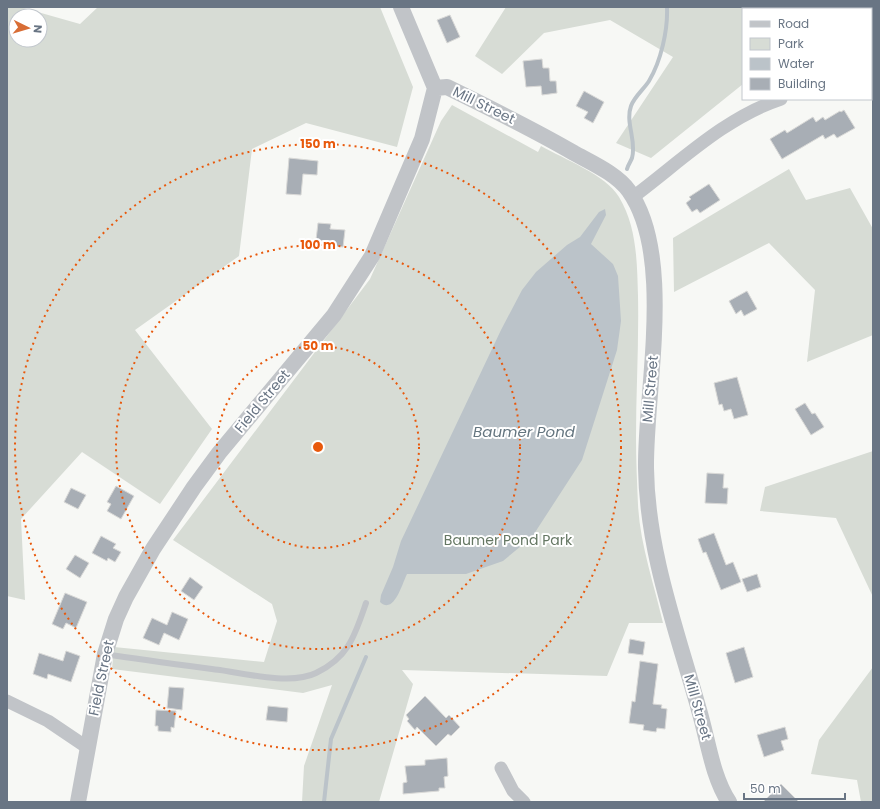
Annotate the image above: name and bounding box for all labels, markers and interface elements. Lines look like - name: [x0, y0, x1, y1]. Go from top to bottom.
- north arrow: [8, 8, 48, 48]
- legend: [742, 8, 872, 100]
- text: Road: [778, 15, 809, 32]
- text: N: [30, 24, 46, 34]
- text: Park: [778, 35, 805, 52]
- text: Water: [778, 55, 815, 72]
- text: Building: [778, 75, 826, 92]
- street label: Mill Street: [449, 81, 519, 129]
- text: 150 m: [300, 135, 336, 152]
- text: 100 m: [300, 236, 336, 253]
- text: 50 m: [303, 337, 334, 354]
- street label: Mill Street: [637, 355, 663, 423]
- street label: Field Street: [230, 365, 294, 437]
- water label: Baumer Pond: [473, 421, 576, 442]
- centre of rings: [311, 440, 325, 454]
- park label: Baumer Pond Park: [444, 530, 573, 550]
- street label: Field Street: [83, 638, 119, 718]
- street label: Mill Street: [679, 672, 717, 742]
- scale bar: [744, 775, 845, 801]
- text: 50 m: [750, 780, 781, 797]

